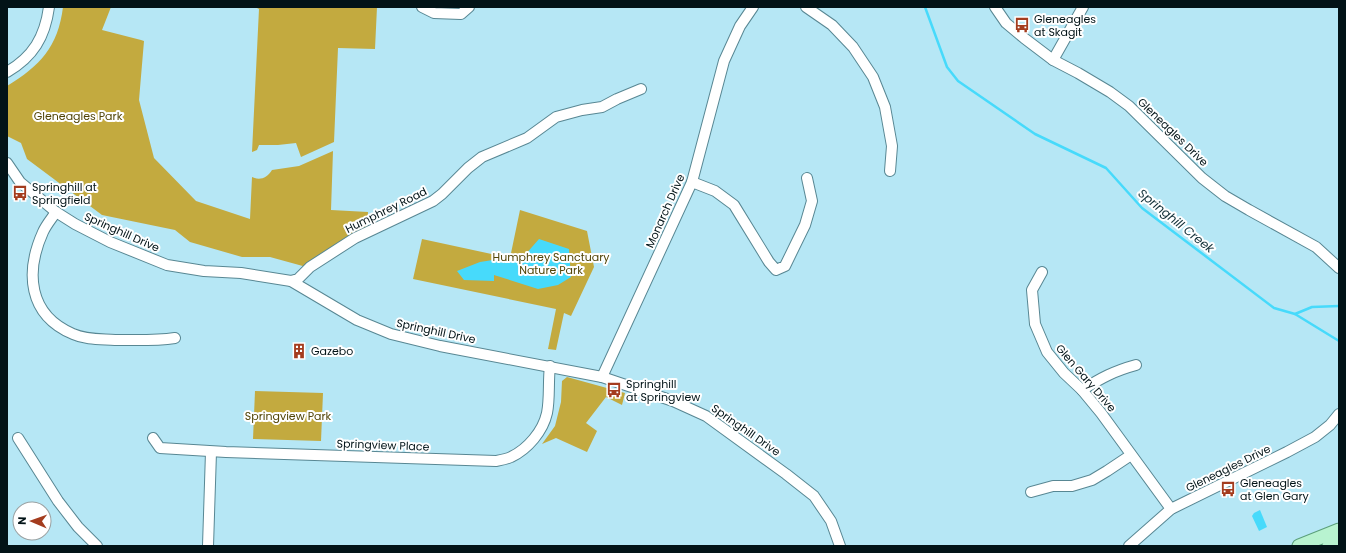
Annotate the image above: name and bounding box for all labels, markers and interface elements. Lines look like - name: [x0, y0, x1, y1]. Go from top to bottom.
- place label: Gleneagles at Skagit: [1034, 11, 1096, 40]
- bus stop icon: Gleneagles at Skagit: [1013, 16, 1031, 34]
- street label: Gleneagles Drive: [1134, 94, 1212, 170]
- park label: Gleneagles Park: [34, 108, 123, 124]
- street label: Monarch Drive: [642, 171, 689, 250]
- place label: Springhill at Springfield: [32, 179, 97, 208]
- street label: Humphrey Road: [342, 183, 430, 237]
- bus stop icon: Springhill at Springfield: [11, 184, 29, 202]
- water label: Springhill Creek: [1135, 185, 1219, 257]
- street label: Springhill Drive: [82, 208, 162, 256]
- park label: Humphrey Sanctuary Nature Park: [493, 249, 610, 278]
- street label: Springhill Drive: [395, 315, 477, 347]
- street label: Glen Gary Drive: [1052, 341, 1120, 415]
- building icon: Gazebo: [290, 342, 308, 360]
- place label: Gazebo: [311, 343, 353, 359]
- place label: Springhill at Springview: [626, 376, 700, 405]
- bus stop icon: Springhill at Springview: [605, 381, 623, 399]
- street label: Springhill Drive: [708, 400, 784, 460]
- park label: Springview Park: [245, 408, 332, 424]
- street label: Springview Place: [336, 435, 430, 455]
- street label: Gleneagles Drive: [1183, 440, 1273, 495]
- place label: Gleneagles at Glen Gary: [1240, 475, 1310, 504]
- bus stop icon: Gleneagles at Glen Gary: [1219, 480, 1237, 498]
- north arrow: [12, 501, 52, 541]
- text: N: [14, 516, 30, 525]

